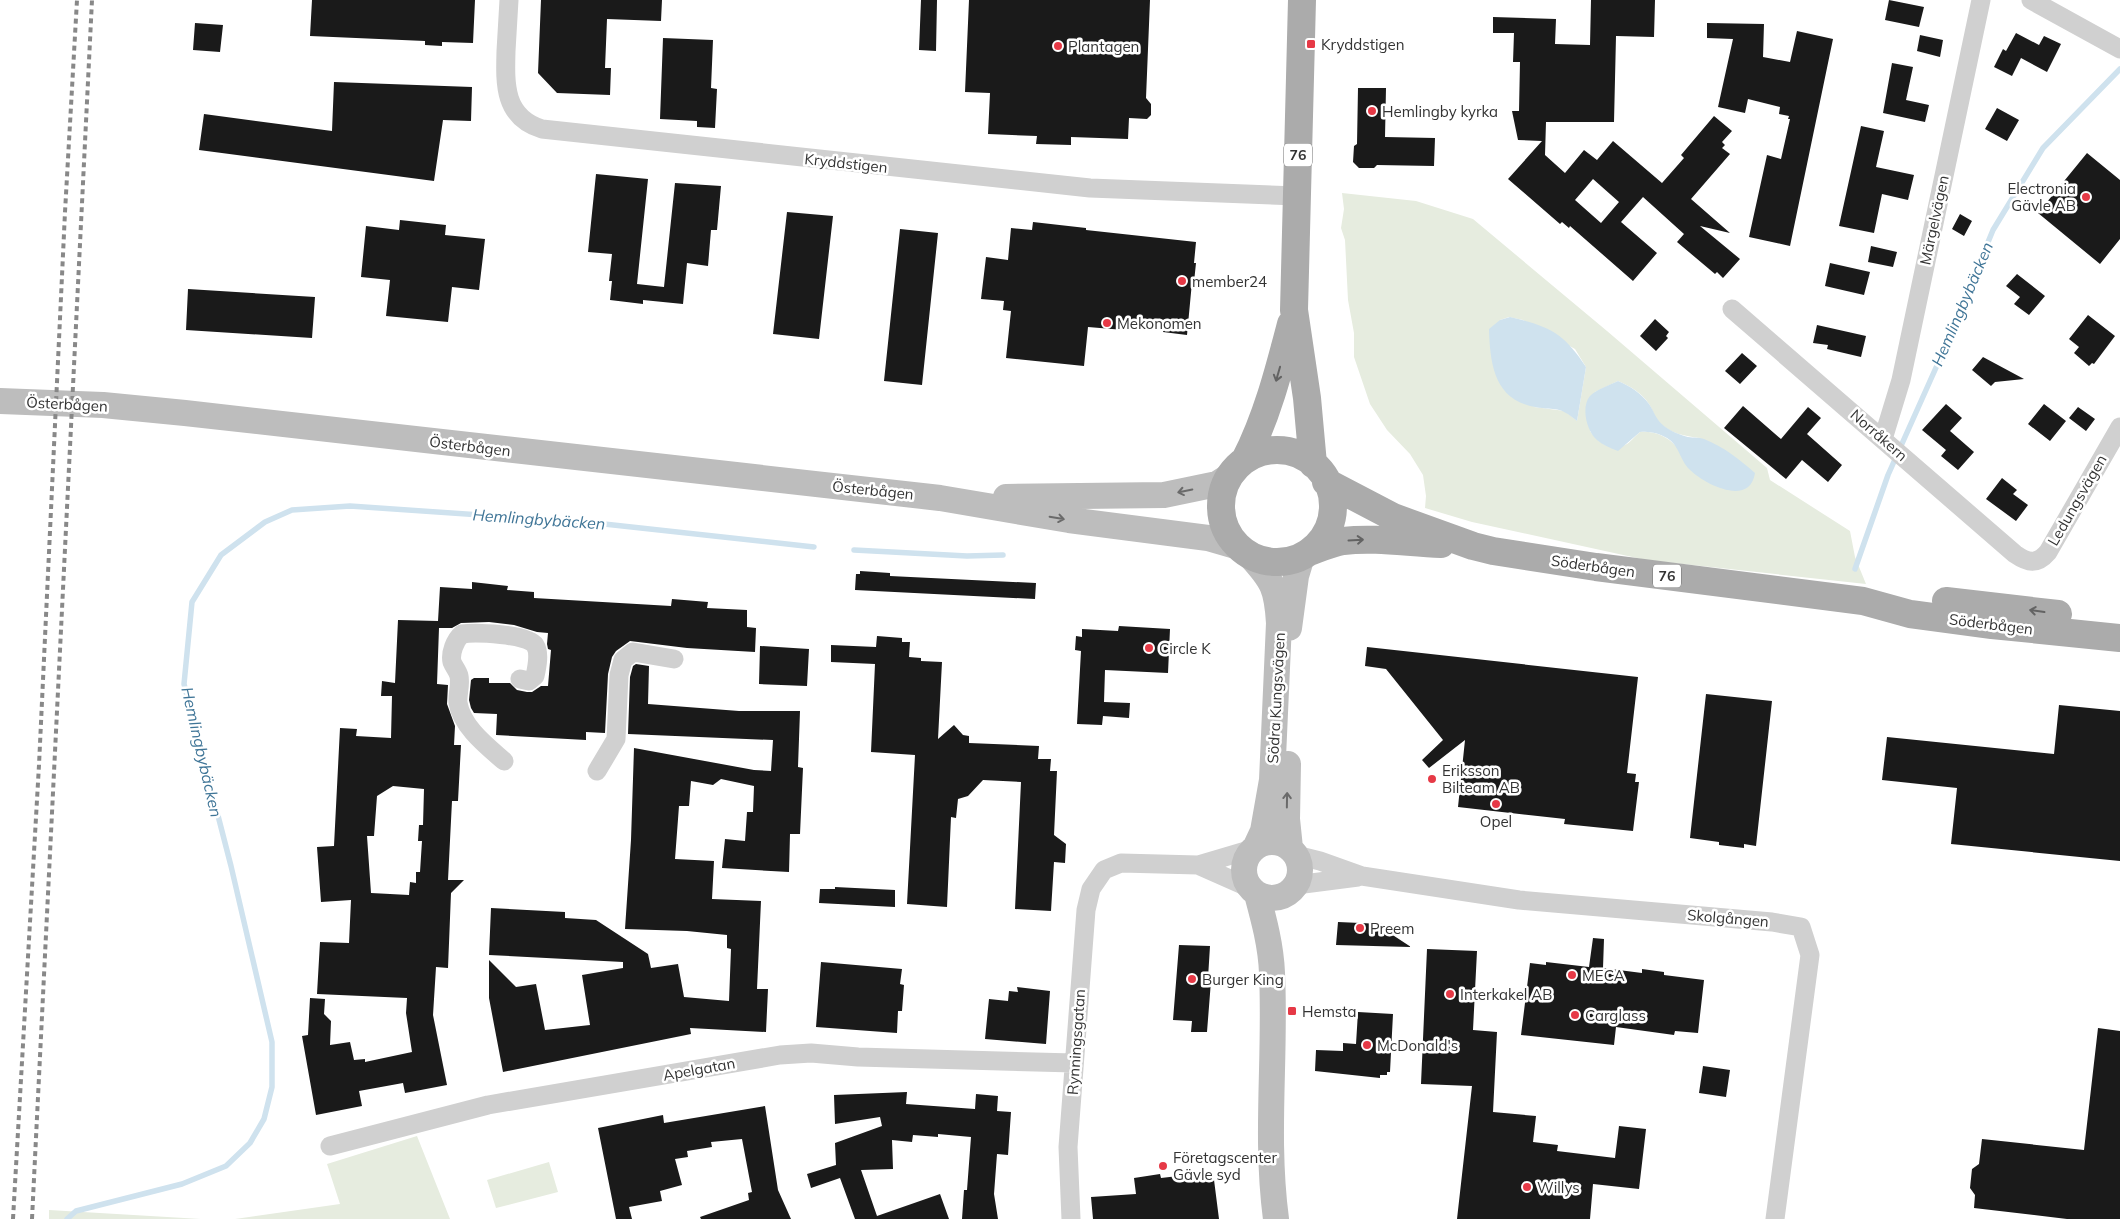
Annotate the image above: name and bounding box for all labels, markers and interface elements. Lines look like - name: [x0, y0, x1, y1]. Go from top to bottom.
- place label: Kryddstigen: [1321, 35, 1404, 54]
- place label: Plantagen: [1068, 37, 1139, 56]
- marker: Kryddstigen: [1305, 38, 1317, 50]
- marker: Plantagen: [1052, 40, 1064, 52]
- place label: Hemlingby kyrka: [1382, 102, 1498, 121]
- marker: Hemlingby kyrka: [1366, 105, 1378, 117]
- road number: 76: [1284, 144, 1312, 166]
- street label: Kryddstigen: [804, 149, 888, 177]
- street label: Märgelvägen: [1915, 174, 1953, 266]
- place label: Electronia Gävle AB: [2007, 179, 2076, 215]
- marker: Electronia Gävle AB: [2080, 191, 2092, 203]
- water label: Hemlingbybäcken: [1927, 239, 1997, 369]
- place label: member24: [1192, 272, 1267, 291]
- marker: member24: [1176, 275, 1188, 287]
- place label: Mekonomen: [1117, 314, 1202, 333]
- marker: Mekonomen: [1101, 317, 1113, 329]
- one-way arrow: [1273, 366, 1283, 382]
- street label: Österbågen: [26, 392, 108, 416]
- street label: Norråkern: [1847, 405, 1911, 465]
- street label: Österbågen: [428, 432, 512, 460]
- street label: Ledungsvägen: [2043, 451, 2111, 549]
- street label: Österbågen: [831, 476, 915, 504]
- one-way arrow: [1178, 486, 1194, 496]
- water label: Hemlingbybäcken: [472, 504, 606, 534]
- one-way arrow: [1048, 514, 1064, 524]
- one-way arrow: [1348, 536, 1364, 545]
- street label: Söderbågen: [1550, 551, 1636, 581]
- road number: 76: [1653, 564, 1681, 588]
- one-way arrow: [2029, 606, 2045, 616]
- street label: Söderbågen: [1948, 609, 2034, 639]
- street label: Södra Kungsvägen: [1263, 632, 1289, 764]
- place label: Circle K: [1159, 639, 1211, 658]
- marker: Circle K: [1143, 642, 1155, 654]
- water label: Hemlingbybäcken: [177, 685, 227, 819]
- place label: Eriksson Bilteam AB: [1442, 761, 1520, 797]
- marker: Eriksson Bilteam AB: [1426, 773, 1438, 785]
- one-way arrow: [1283, 792, 1292, 808]
- marker: Opel: [1490, 798, 1502, 810]
- place label: Opel: [1480, 812, 1512, 831]
- street label: Skolgången: [1686, 905, 1770, 931]
- place label: Preem: [1370, 919, 1414, 938]
- marker: Preem: [1354, 922, 1366, 934]
- place label: MECA: [1582, 966, 1625, 985]
- marker: MECA: [1566, 969, 1578, 981]
- place label: Burger King: [1202, 970, 1284, 989]
- marker: Burger King: [1186, 973, 1198, 985]
- place label: Interkakel AB: [1460, 985, 1553, 1004]
- marker: Interkakel AB: [1444, 988, 1456, 1000]
- street label: Rynningsgatan: [1063, 989, 1089, 1095]
- place label: Hemsta: [1302, 1002, 1356, 1021]
- marker: Hemsta: [1286, 1005, 1298, 1017]
- place label: Carglass: [1585, 1006, 1646, 1025]
- marker: Carglass: [1569, 1009, 1581, 1021]
- place label: McDonald's: [1377, 1036, 1458, 1055]
- marker: McDonald's: [1361, 1039, 1373, 1051]
- street label: Apelgatan: [661, 1053, 737, 1085]
- place label: Företagscenter Gävle syd: [1173, 1148, 1278, 1184]
- marker: Företagscenter Gävle syd: [1157, 1160, 1169, 1172]
- place label: Willys: [1537, 1178, 1580, 1197]
- marker: Willys: [1521, 1181, 1533, 1193]

